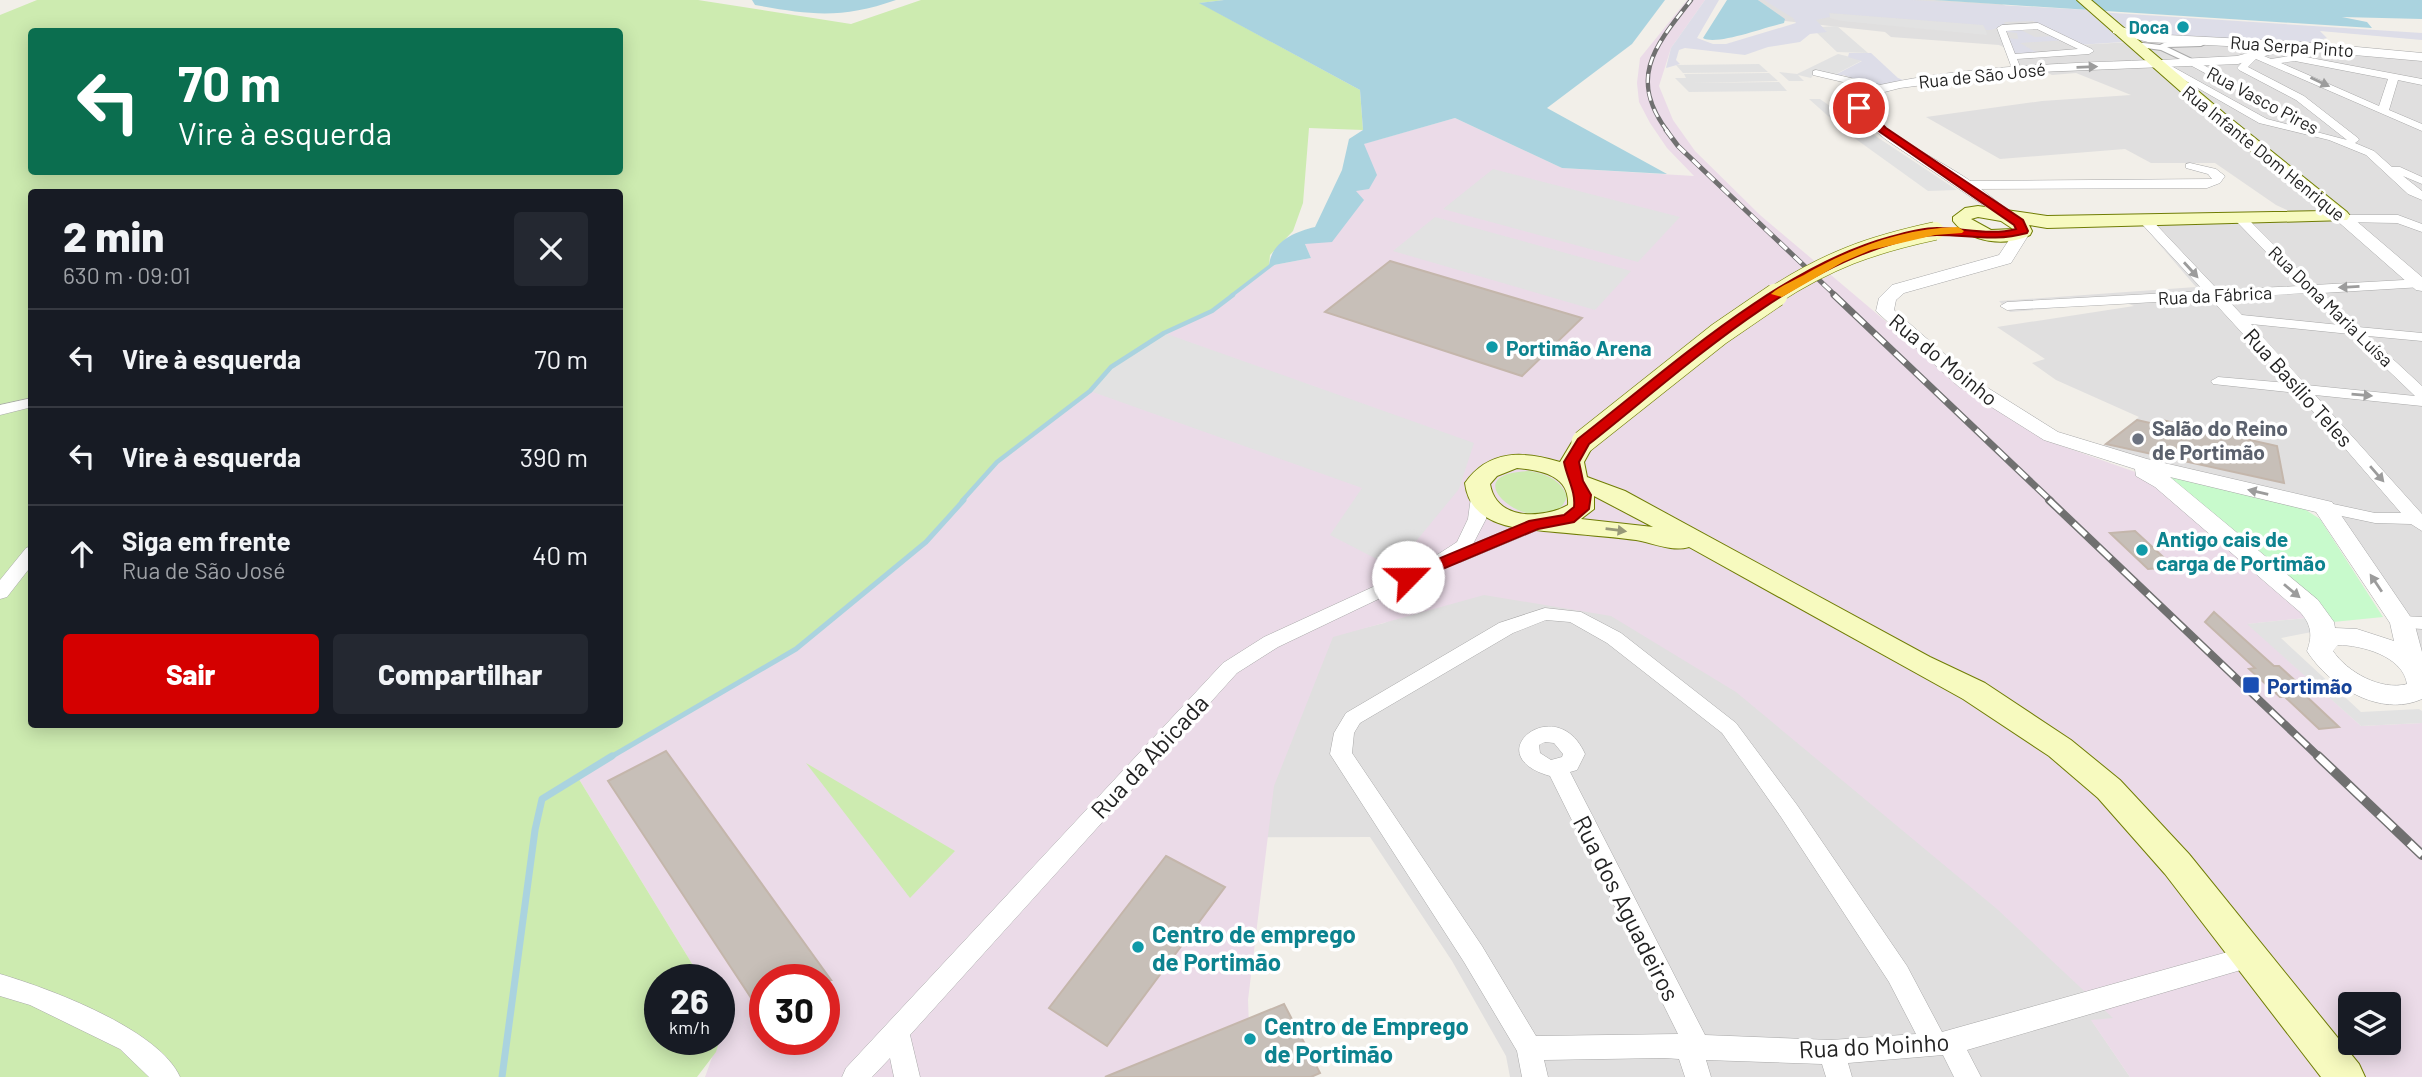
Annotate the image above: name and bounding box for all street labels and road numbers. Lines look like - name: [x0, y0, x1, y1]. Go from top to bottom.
- street label: Rua Serpa Pinto: [2229, 31, 2355, 61]
- street label: Rua de São José: [1917, 57, 2047, 93]
- street label: Rua Vasco Pires: [2203, 61, 2323, 139]
- street label: Rua Infante Dom Henrique: [2178, 81, 2350, 225]
- street label: Rua Dona Maria Luísa: [2264, 241, 2398, 371]
- street label: Rua da Fábrica: [2157, 281, 2273, 309]
- street label: Rua do Moinho: [1885, 308, 2003, 410]
- street label: Rua Basílio Teles: [2239, 323, 2359, 451]
- street label: Rua da Abicada: [1084, 688, 1214, 824]
- street label: Rua dos Aguadeiros: [1568, 810, 1686, 1006]
- street label: Rua do Moinho: [1798, 1027, 1950, 1063]

